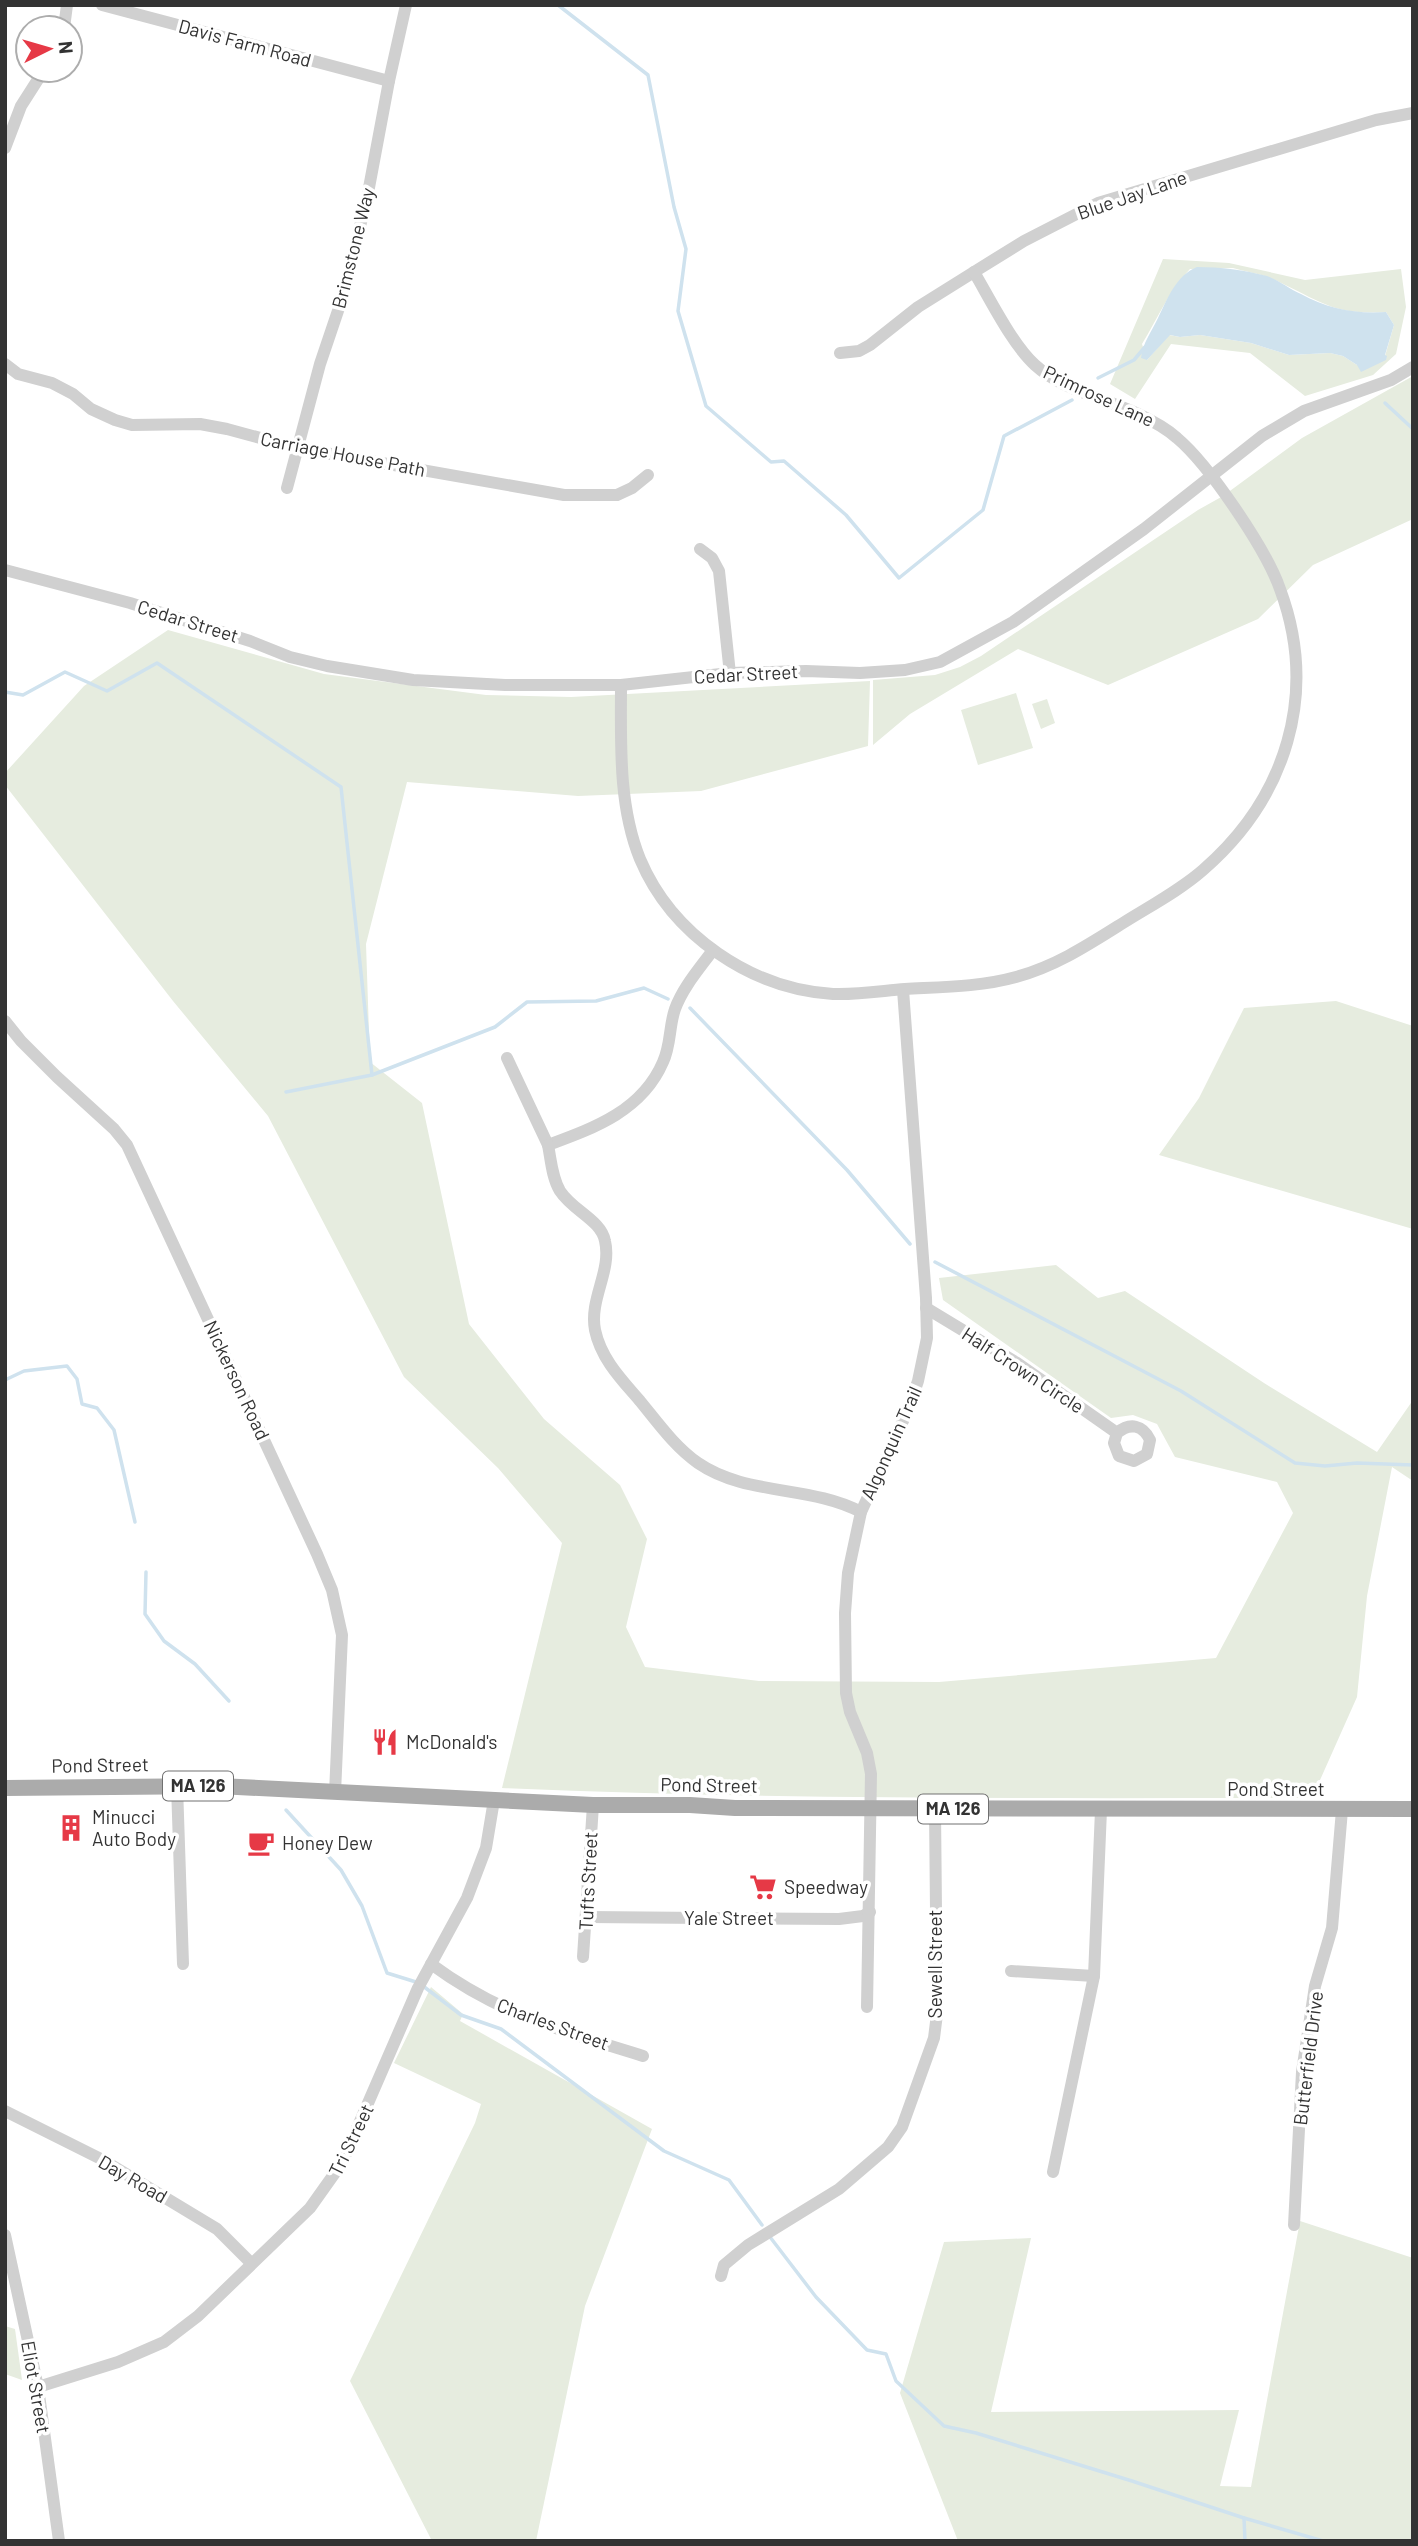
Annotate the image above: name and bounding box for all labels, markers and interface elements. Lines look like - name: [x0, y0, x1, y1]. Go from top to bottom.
- north arrow: [14, 14, 84, 84]
- street label: Davis Farm Road: [176, 14, 314, 71]
- text: N: [54, 40, 78, 55]
- street label: Blue Jay Lane: [1074, 165, 1190, 224]
- street label: Brimstone Way: [326, 185, 379, 311]
- street label: Primrose Lane: [1040, 360, 1158, 431]
- street label: Carriage House Path: [259, 426, 428, 481]
- street label: Cedar Street: [135, 594, 241, 647]
- street label: Cedar Street: [693, 659, 799, 688]
- street label: Nickerson Road: [200, 1316, 275, 1443]
- street label: Half Crown Circle: [958, 1322, 1089, 1418]
- street label: Algonquin Trail: [855, 1382, 926, 1503]
- restaurant icon: McDonald's: [370, 1727, 400, 1757]
- place label: McDonald's: [406, 1730, 497, 1753]
- street label: Pond Street: [51, 1752, 149, 1777]
- road number: MA 126: [163, 1772, 233, 1800]
- street label: Pond Street: [660, 1772, 758, 1797]
- street label: Pond Street: [1227, 1777, 1325, 1800]
- road number: MA 126: [918, 1795, 988, 1824]
- place label: Minucci Auto Body: [92, 1805, 176, 1850]
- building icon: Minucci Auto Body: [56, 1813, 86, 1843]
- cafe icon: Honey Dew: [246, 1828, 276, 1858]
- place label: Honey Dew: [282, 1831, 373, 1854]
- street label: Tufts Street: [573, 1831, 602, 1931]
- supermarket icon: Speedway: [748, 1872, 778, 1902]
- place label: Speedway: [784, 1875, 868, 1898]
- street label: Yale Street: [684, 1906, 774, 1929]
- street label: Sewell Street: [923, 1910, 946, 2018]
- street label: Butterfield Drive: [1288, 1990, 1327, 2126]
- street label: Charles Street: [494, 1993, 612, 2054]
- street label: Tri Street: [323, 2100, 378, 2180]
- street label: Day Road: [95, 2150, 172, 2207]
- street label: Eliot Street: [17, 2339, 56, 2435]

